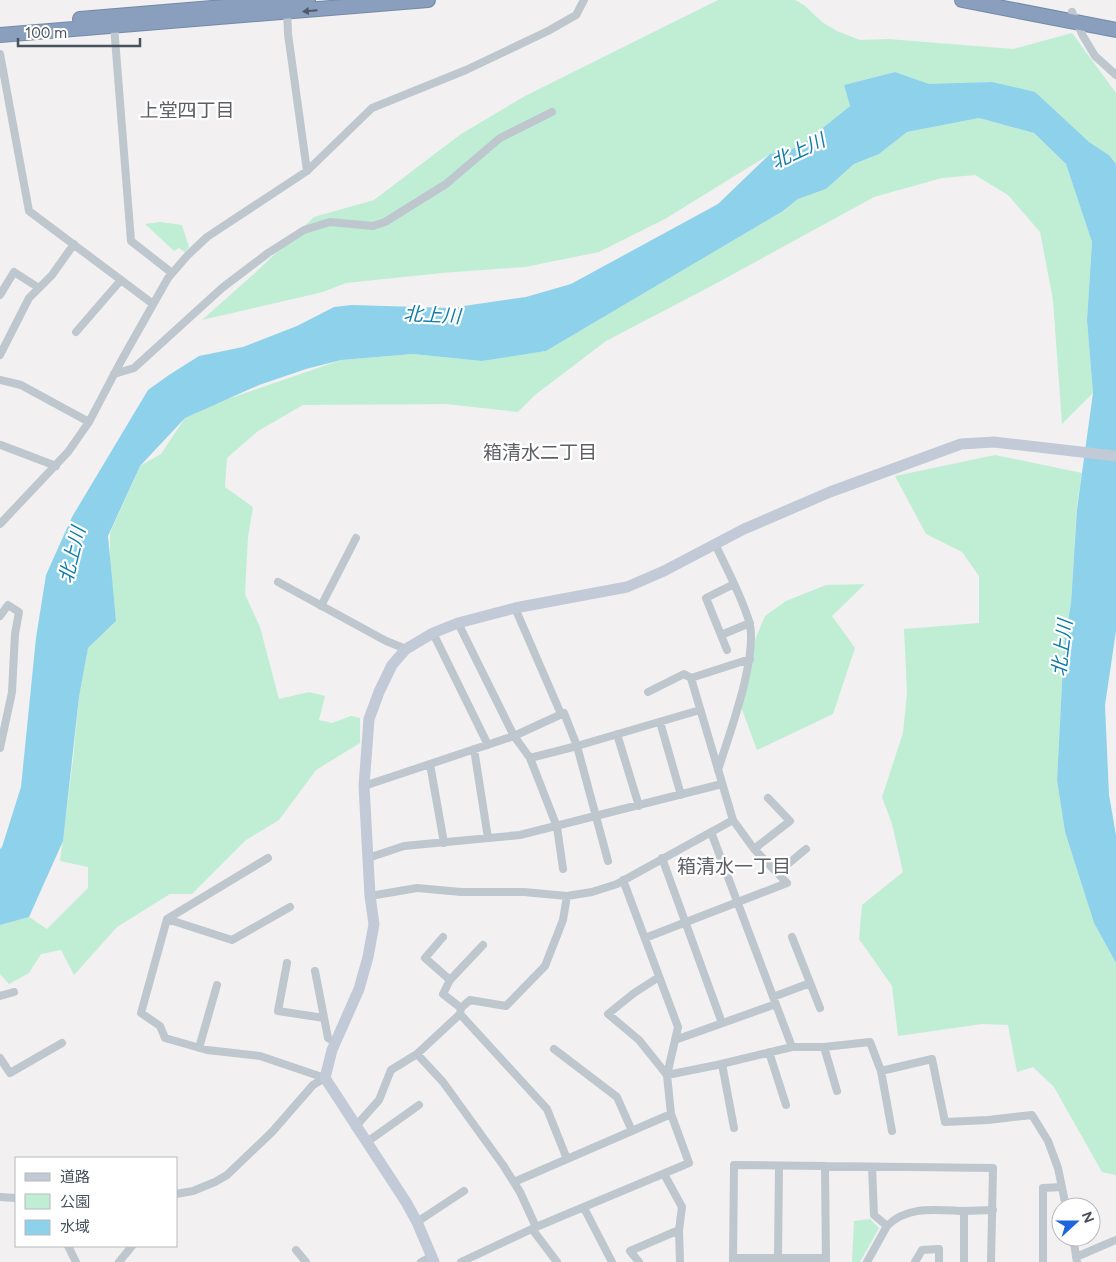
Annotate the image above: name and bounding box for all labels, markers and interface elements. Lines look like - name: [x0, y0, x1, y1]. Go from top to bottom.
- one-way arrow: [302, 7, 318, 15]
- scale bar: [18, 15, 140, 47]
- text: 100 m: [25, 24, 67, 42]
- district label: 上堂四丁目: [139, 99, 235, 122]
- water label: 北上川: [767, 128, 830, 173]
- water label: 北上川: [403, 302, 463, 328]
- district label: 箱清水二丁目: [483, 441, 597, 464]
- water label: 北上川: [54, 523, 91, 585]
- water label: 北上川: [1047, 616, 1077, 678]
- district label: 箱清水一丁目: [677, 855, 791, 878]
- legend: [15, 1157, 178, 1247]
- text: 道路: [60, 1168, 90, 1186]
- text: 公園: [60, 1193, 90, 1211]
- north arrow: [1051, 1197, 1101, 1247]
- text: N: [1078, 1209, 1098, 1226]
- text: 水域: [60, 1218, 90, 1236]

